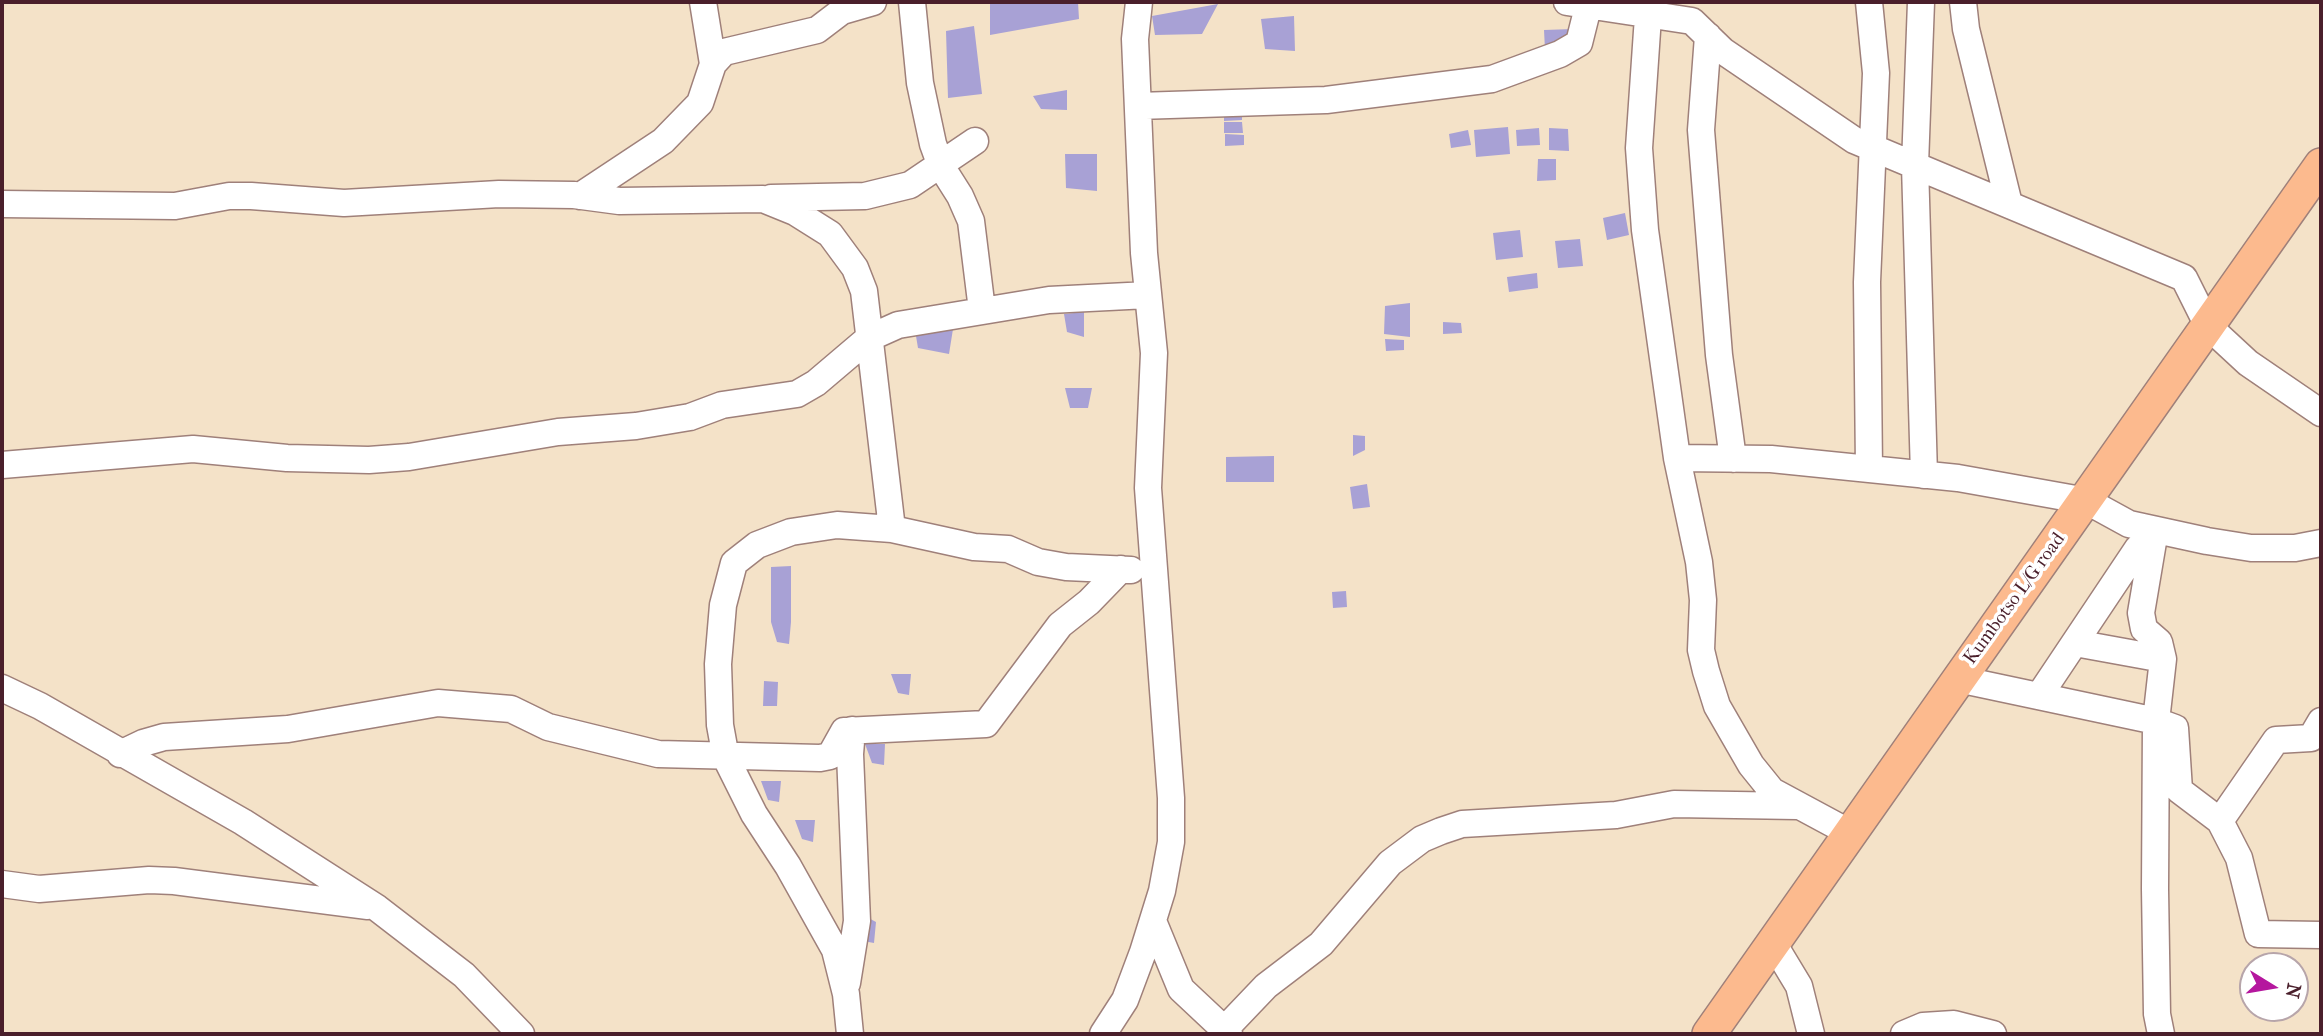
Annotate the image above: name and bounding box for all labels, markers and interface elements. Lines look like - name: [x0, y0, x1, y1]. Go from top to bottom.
- street label: Kumbotso L/G road: [1960, 529, 2070, 669]
- north arrow: [2239, 952, 2309, 1022]
- text: N: [2280, 981, 2305, 1000]

